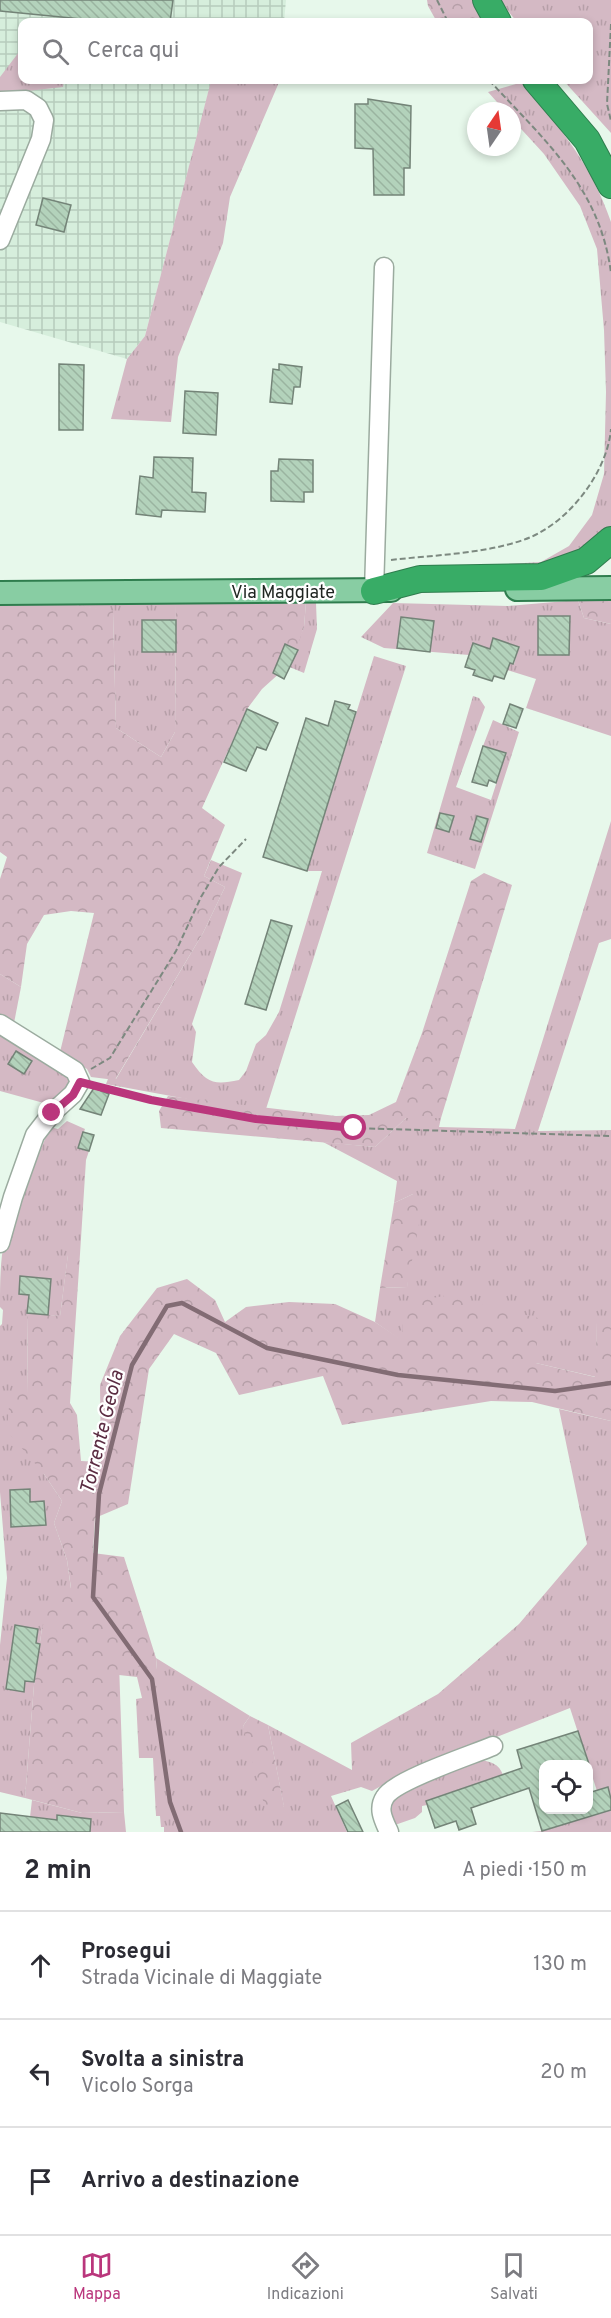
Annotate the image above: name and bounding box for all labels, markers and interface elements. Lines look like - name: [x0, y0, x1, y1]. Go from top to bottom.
- search box: [18, 18, 593, 84]
- icon: search: [39, 35, 72, 68]
- text: Cerca qui: [87, 38, 179, 65]
- north arrow: [467, 102, 521, 156]
- street label: Via Maggiate: [231, 582, 335, 605]
- route end: [38, 1099, 64, 1125]
- route start: [340, 1114, 366, 1140]
- water label: Torrente Geola: [75, 1367, 131, 1497]
- map controls: [539, 1760, 593, 1814]
- button: locate: [539, 1760, 593, 1814]
- text: 2 min: [24, 1855, 92, 1888]
- text: A piedi · 150 m: [462, 1858, 587, 1884]
- text: Prosegui: [81, 1939, 171, 1966]
- icon: ahead: [24, 1949, 57, 1982]
- text: 130 m: [533, 1952, 587, 1978]
- text: Strada Vicinale di Maggiate: [81, 1966, 322, 1992]
- text: Svolta a sinistra: [81, 2047, 244, 2074]
- icon: left: [24, 2057, 57, 2090]
- text: 20 m: [540, 2060, 587, 2086]
- text: Vicolo Sorga: [81, 2074, 193, 2100]
- icon: arrive: [24, 2165, 57, 2198]
- text: Arrivo a destinazione: [81, 2168, 299, 2195]
- tab: Mappa: [73, 2249, 121, 2305]
- tab: Indicazioni: [267, 2249, 344, 2305]
- tab: Salvati: [490, 2249, 538, 2305]

